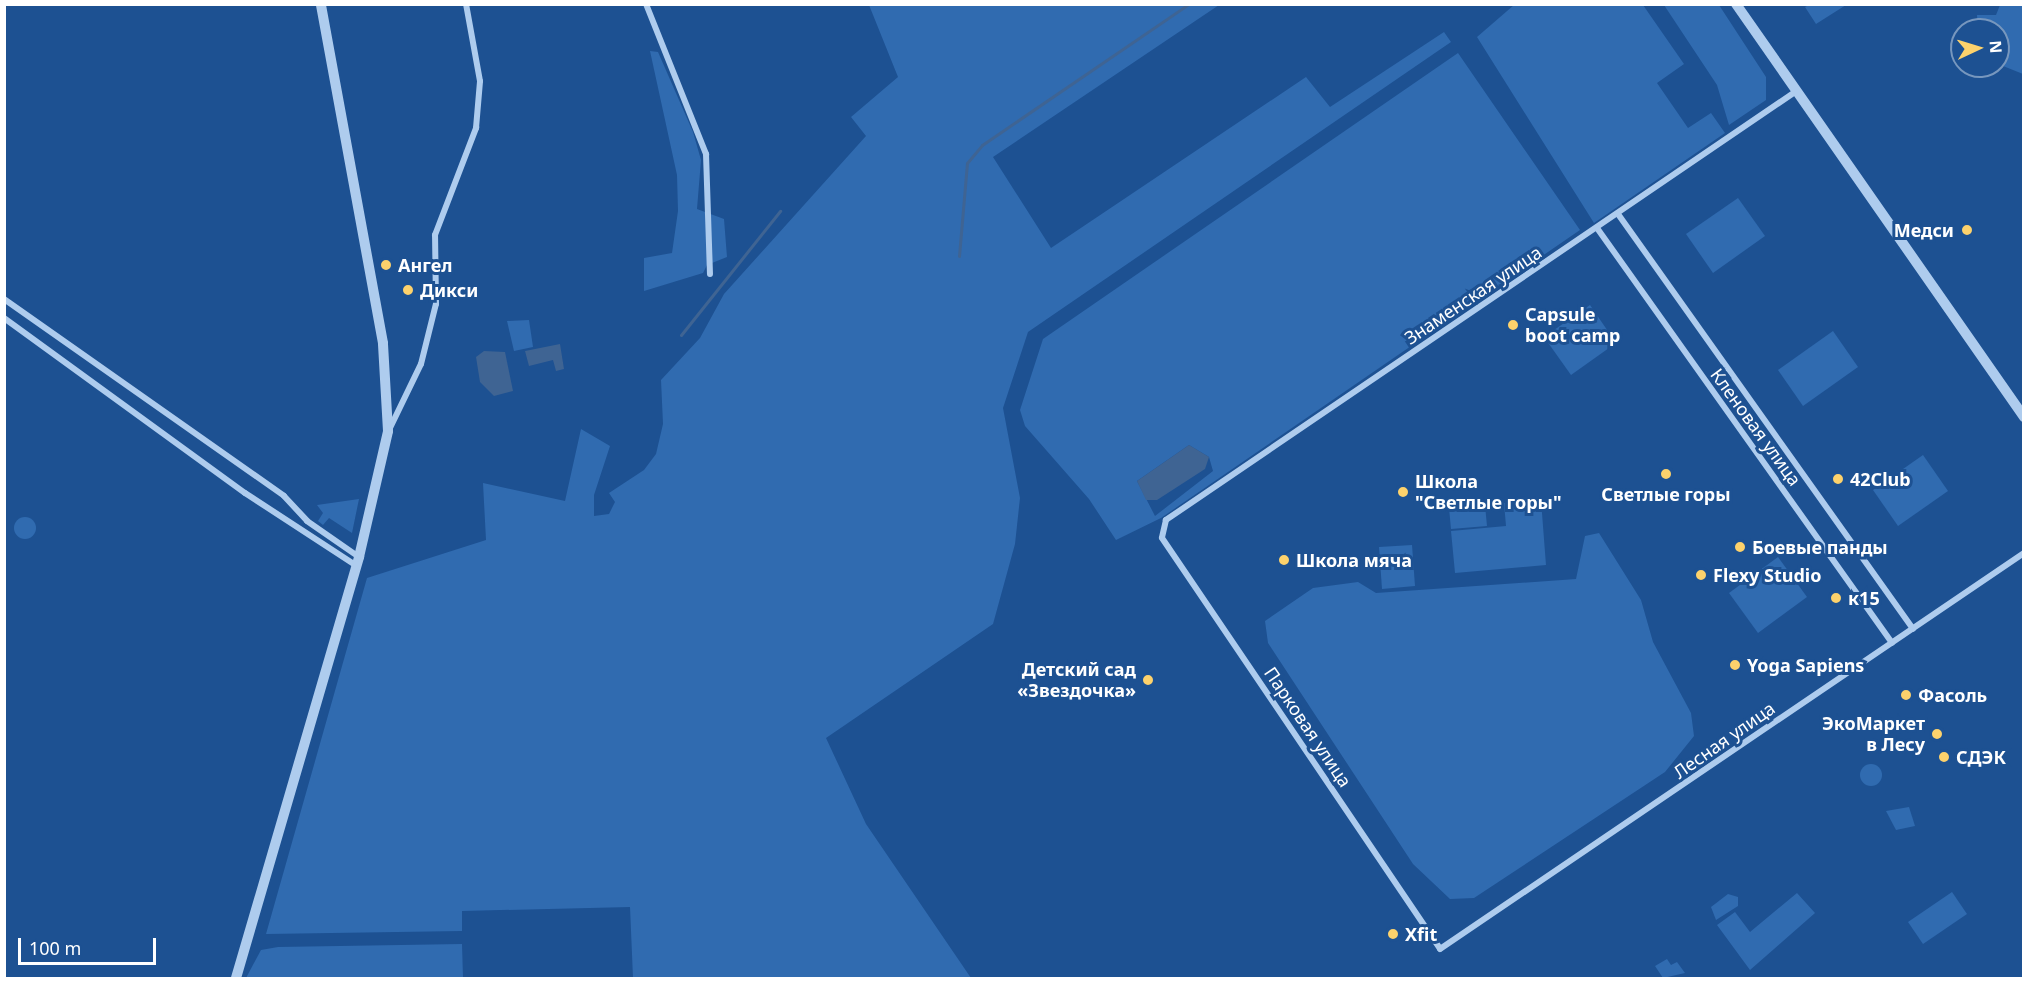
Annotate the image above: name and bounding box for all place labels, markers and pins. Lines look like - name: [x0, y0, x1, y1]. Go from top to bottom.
- place label: Медси: [1894, 219, 1954, 241]
- marker: Медси: [1958, 221, 1976, 239]
- place label: Ангел: [398, 254, 452, 276]
- marker: Ангел: [379, 258, 393, 272]
- place label: Дикси: [420, 279, 478, 301]
- marker: Дикси: [401, 283, 415, 297]
- place label: Capsule boot camp: [1525, 304, 1620, 346]
- marker: Capsule boot camp: [1506, 318, 1520, 332]
- marker: Светлые горы: [1659, 467, 1673, 481]
- place label: 42Club: [1850, 468, 1911, 490]
- place label: Школа "Светлые горы": [1415, 471, 1562, 514]
- marker: 42Club: [1831, 472, 1845, 486]
- place label: Светлые горы: [1601, 483, 1731, 505]
- marker: Школа "Светлые горы": [1396, 485, 1410, 499]
- place label: Боевые панды: [1752, 536, 1888, 558]
- marker: Боевые панды: [1733, 540, 1747, 554]
- place label: Школа мяча: [1296, 549, 1412, 571]
- marker: Школа мяча: [1277, 553, 1291, 567]
- place label: Flexy Studio: [1713, 564, 1821, 586]
- marker: Flexy Studio: [1694, 568, 1708, 582]
- place label: к15: [1848, 587, 1880, 609]
- marker: к15: [1829, 591, 1843, 605]
- place label: Yoga Sapiens: [1747, 654, 1864, 676]
- marker: Yoga Sapiens: [1728, 658, 1742, 672]
- place label: Детский сад «Звездочка»: [1017, 659, 1136, 702]
- marker: Детский сад «Звездочка»: [1141, 673, 1155, 687]
- place label: Фасоль: [1918, 684, 1987, 706]
- marker: Фасоль: [1899, 688, 1913, 702]
- place label: ЭкоМаркет в Лесу: [1822, 713, 1925, 756]
- marker: ЭкоМаркет в Лесу: [1930, 727, 1944, 741]
- place label: СДЭК: [1956, 746, 2006, 768]
- marker: СДЭК: [1937, 750, 1951, 764]
- place label: Xfit: [1405, 923, 1437, 945]
- marker: Xfit: [1386, 927, 1400, 941]

